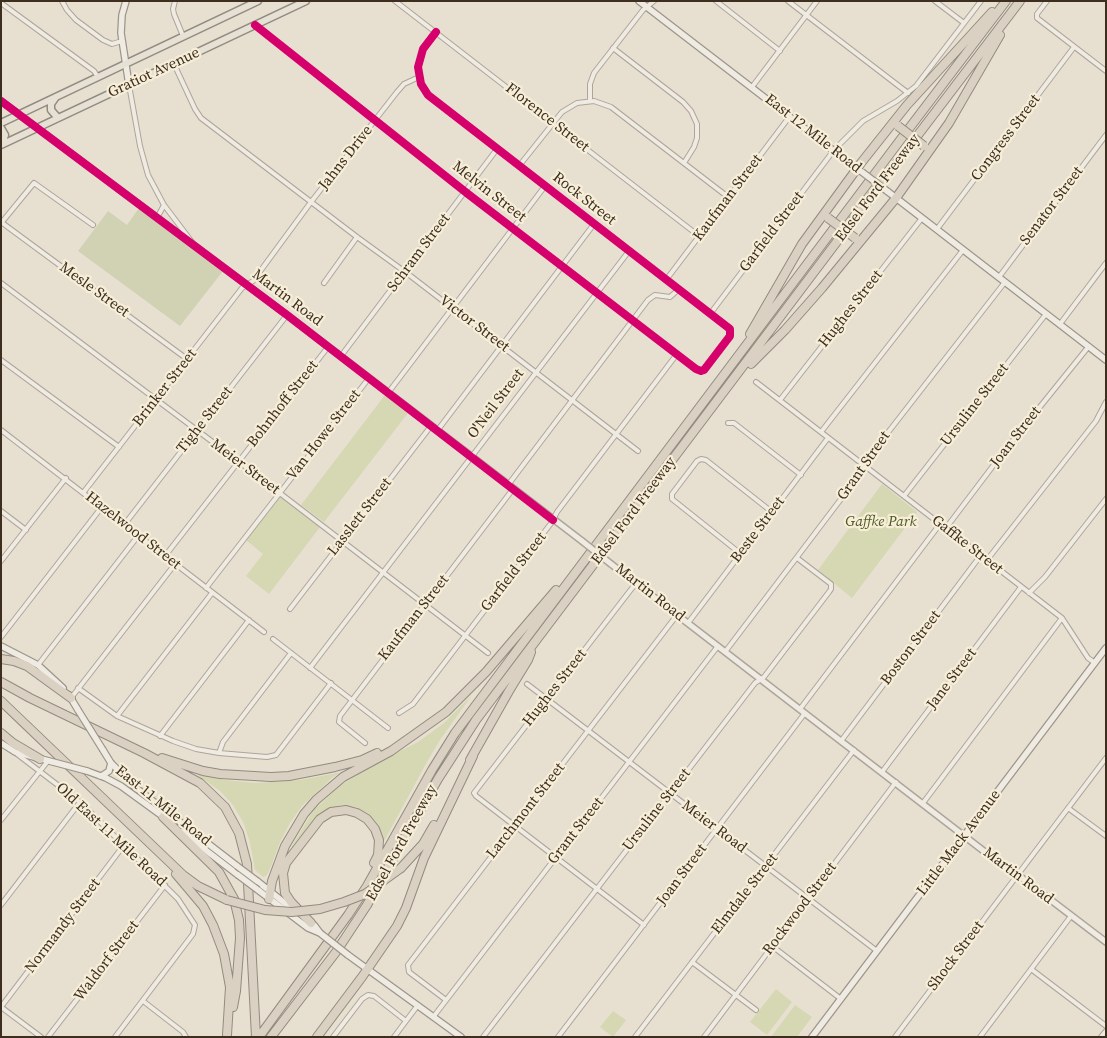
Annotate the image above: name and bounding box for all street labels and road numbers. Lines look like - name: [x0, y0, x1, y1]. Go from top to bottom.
- street label: Gratiot Avenue: [105, 44, 203, 102]
- street label: Florence Street: [501, 80, 593, 156]
- street label: East 12 Mile Road: [761, 91, 865, 177]
- street label: Congress Street: [968, 91, 1044, 185]
- street label: Jahns Drive: [315, 122, 377, 194]
- street label: Edsel Ford Freeway: [832, 131, 924, 245]
- street label: Kaufman Street: [690, 151, 766, 245]
- street label: Melvin Street: [449, 158, 529, 226]
- street label: Senator Street: [1017, 163, 1087, 249]
- street label: Rock Street: [549, 169, 619, 229]
- street label: Garfield Street: [736, 188, 808, 276]
- street label: Schram Street: [384, 210, 454, 296]
- street label: Mesle Street: [56, 259, 132, 321]
- street label: Martin Road: [248, 266, 326, 330]
- street label: Hughes Street: [815, 267, 887, 351]
- street label: Victor Street: [435, 292, 513, 356]
- street label: Brinker Street: [129, 346, 201, 430]
- street label: Bohnhoff Street: [244, 357, 322, 451]
- street label: Ursuline Street: [937, 360, 1013, 450]
- street label: O'Neil Street: [464, 366, 528, 442]
- street label: Tighe Street: [173, 383, 237, 457]
- street label: Van Howe Street: [283, 386, 365, 484]
- street label: Joan Street: [987, 403, 1045, 471]
- street label: Grant Street: [834, 428, 894, 504]
- street label: Meier Street: [207, 435, 283, 499]
- street label: Edsel Ford Freeway: [588, 454, 680, 568]
- street label: Lasslett Street: [324, 475, 396, 559]
- street label: Hazelwood Street: [82, 488, 184, 574]
- street label: Beste Street: [727, 493, 789, 567]
- street label: Gaffke Street: [928, 512, 1006, 578]
- street label: Garfield Street: [477, 529, 551, 615]
- street label: Martin Road: [612, 560, 688, 626]
- street label: Kaufman Street: [375, 571, 453, 665]
- street label: Boston Street: [877, 607, 945, 689]
- street label: Jane Street: [923, 645, 981, 713]
- street label: Hughes Street: [519, 646, 591, 730]
- street label: Larchmont Street: [483, 759, 569, 863]
- street label: East 11 Mile Road: [112, 762, 214, 850]
- street label: Ursuline Street: [619, 765, 695, 855]
- street label: Old East 11 Mile Road: [52, 779, 170, 891]
- street label: Edsel Ford Freeway: [363, 782, 441, 904]
- street label: Little Mack Avenue: [913, 787, 1005, 899]
- street label: Grant Street: [544, 794, 608, 868]
- street label: Meier Road: [678, 797, 750, 857]
- street label: Joan Street: [653, 841, 711, 909]
- street label: Martin Road: [979, 844, 1057, 908]
- street label: Elmdale Street: [708, 850, 782, 938]
- street label: Rockwood Street: [759, 859, 841, 959]
- street label: Normandy Street: [22, 875, 104, 977]
- street label: Waldorf Street: [71, 917, 143, 1005]
- street label: Shock Street: [924, 918, 988, 994]

